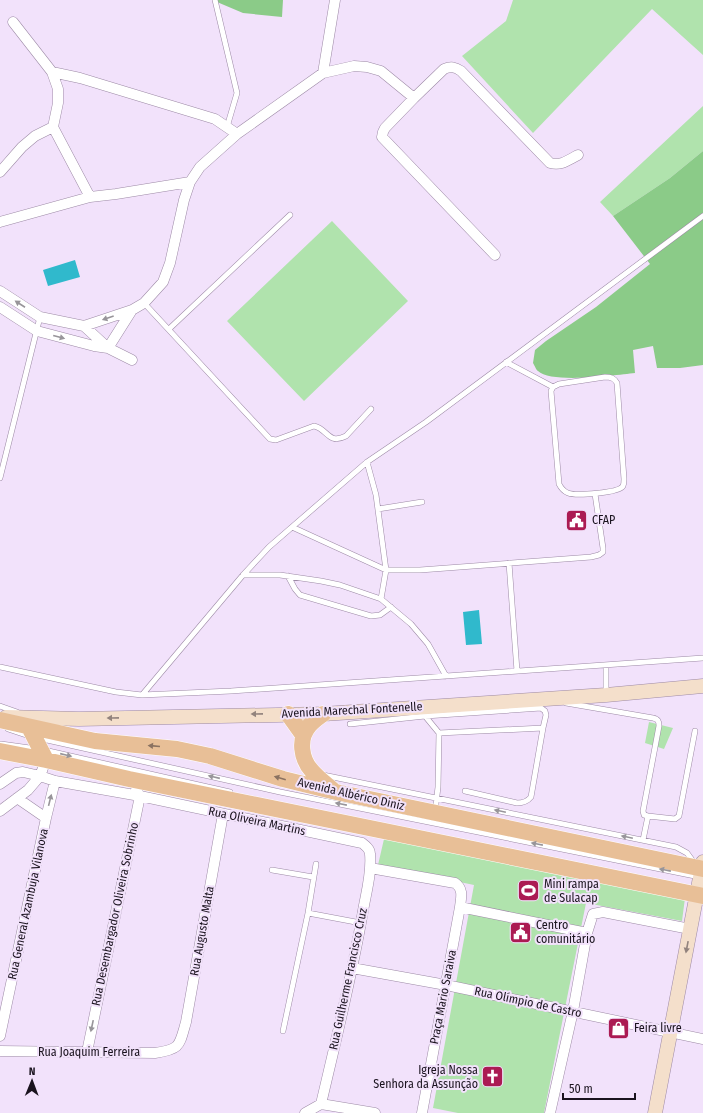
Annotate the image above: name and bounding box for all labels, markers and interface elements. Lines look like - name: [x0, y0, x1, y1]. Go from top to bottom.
- one-way arrow: [15, 300, 25, 308]
- one-way arrow: [102, 315, 114, 321]
- one-way arrow: [54, 334, 66, 340]
- public building icon: CFAP: [563, 507, 589, 533]
- place label: CFAP: [592, 513, 615, 527]
- street label: Avenida Marechal Fontenelle: [281, 699, 423, 721]
- one-way arrow: [251, 711, 263, 718]
- one-way arrow: [106, 715, 119, 721]
- one-way arrow: [148, 743, 160, 750]
- one-way arrow: [60, 753, 72, 759]
- one-way arrow: [208, 774, 220, 780]
- one-way arrow: [274, 775, 286, 781]
- street label: Avenida Albérico Diniz: [296, 775, 406, 813]
- one-way arrow: [48, 794, 54, 806]
- one-way arrow: [335, 801, 347, 807]
- street label: Rua Oliveira Martins: [207, 804, 307, 838]
- one-way arrow: [493, 807, 506, 813]
- street label: Rua Desembargador Oliveira Sobrinho: [89, 821, 141, 1007]
- street label: Rua General Azambuja Vilanova: [5, 827, 51, 981]
- one-way arrow: [621, 833, 633, 839]
- one-way arrow: [531, 841, 543, 847]
- one-way arrow: [659, 866, 671, 872]
- place label: Mini rampa de Sulacap: [544, 877, 599, 905]
- sports icon: Mini rampa de Sulacap: [515, 878, 541, 904]
- street label: Rua Augusto Malta: [187, 885, 217, 977]
- street label: Rua Guilherme Francisco Cruz: [326, 907, 370, 1051]
- place label: Centro comunitário: [536, 918, 595, 946]
- public building icon: Centro comunitário: [508, 919, 534, 945]
- one-way arrow: [684, 940, 690, 953]
- street label: Praça Mario Saraiva: [427, 949, 459, 1045]
- street label: Rua Olímpio de Castro: [473, 984, 583, 1020]
- shop icon: Feira livre: [606, 1015, 632, 1041]
- one-way arrow: [89, 1020, 95, 1032]
- place label: Feira livre: [634, 1021, 682, 1035]
- street label: Rua Joaquim Ferreira: [38, 1045, 140, 1059]
- north arrow: [12, 1061, 52, 1101]
- place label: Igreja Nossa Senhora da Assunção: [373, 1063, 478, 1091]
- church icon: Igreja Nossa Senhora da Assunção: [480, 1064, 506, 1090]
- text: N: [29, 1065, 36, 1078]
- scale bar: [563, 1075, 635, 1101]
- text: 50 m: [569, 1082, 593, 1096]

